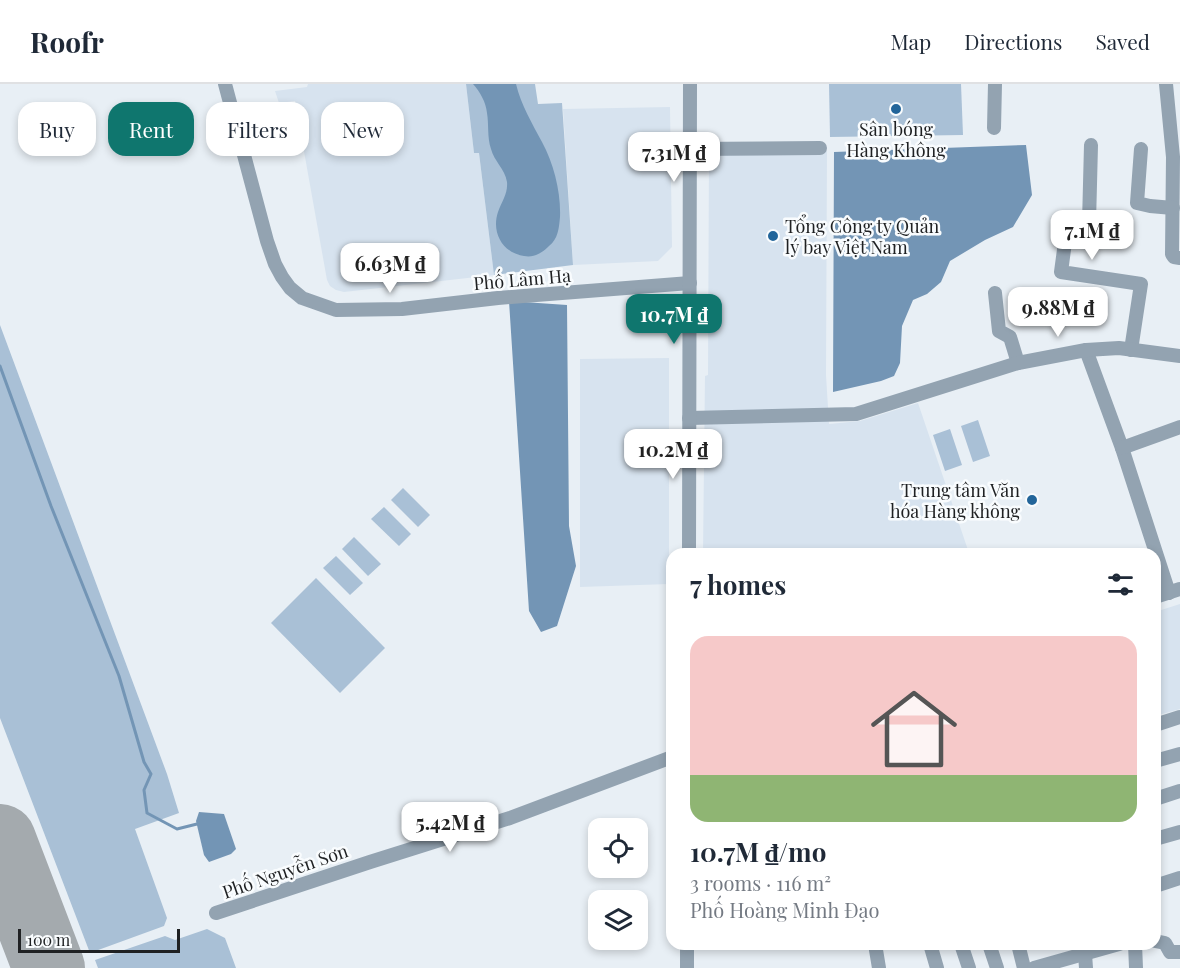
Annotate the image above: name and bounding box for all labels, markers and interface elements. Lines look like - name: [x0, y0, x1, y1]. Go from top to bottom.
- text: Roofr: [30, 23, 104, 60]
- text: Map: [890, 27, 931, 55]
- text: Directions: [964, 27, 1062, 55]
- text: Saved: [1095, 27, 1150, 55]
- chip: Buy: [18, 102, 96, 156]
- chip: Rent: [108, 102, 194, 156]
- chip: Filters: [206, 102, 309, 156]
- chip: New: [321, 102, 404, 156]
- marker: Sân bóng Hàng Không: [889, 102, 903, 116]
- place label: Sân bóng Hàng Không: [846, 117, 946, 162]
- pin: 7.31M ₫: [619, 132, 729, 183]
- text: 7.31M ₫: [642, 138, 706, 165]
- pin: 7.1M ₫: [1043, 210, 1141, 261]
- place label: Tổng Công ty Quản lý bay Việt Nam: [785, 214, 940, 259]
- text: 7.1M ₫: [1065, 216, 1119, 243]
- marker: Tổng Công ty Quản lý bay Việt Nam: [766, 229, 780, 243]
- pin: 6.63M ₫: [335, 243, 445, 294]
- text: 6.63M ₫: [354, 249, 426, 276]
- street label: Phố Lâm Hạ: [472, 261, 572, 295]
- pin: 9.88M ₫: [1003, 287, 1113, 338]
- text: 9.88M ₫: [1022, 293, 1094, 320]
- pin: 10.7M ₫: [619, 294, 729, 345]
- text: 10.7M ₫: [640, 300, 708, 327]
- pin: 10.2M ₫: [618, 429, 728, 480]
- text: 10.2M ₫: [638, 435, 708, 462]
- place label: Trung tâm Văn hóa Hàng không: [890, 478, 1020, 523]
- marker: Trung tâm Văn hóa Hàng không: [1025, 493, 1039, 507]
- text: 7 homes: [690, 567, 786, 602]
- icon: filters: [1104, 568, 1137, 601]
- icon: home: [860, 675, 968, 783]
- pin: 5.42M ₫: [395, 802, 505, 853]
- text: 5.42M ₫: [415, 808, 485, 835]
- map controls: [588, 818, 648, 950]
- button: locate: [588, 818, 648, 878]
- text: 10.7M ₫/mo: [690, 834, 826, 869]
- street label: Phố Nguyễn Sơn: [218, 836, 351, 904]
- text: 3 rooms · 116 m²: [690, 869, 831, 896]
- button: layers: [588, 890, 648, 950]
- text: Phố Hoàng Minh Đạo: [690, 896, 879, 923]
- scale bar: [18, 926, 180, 954]
- text: 100 m: [27, 929, 70, 950]

